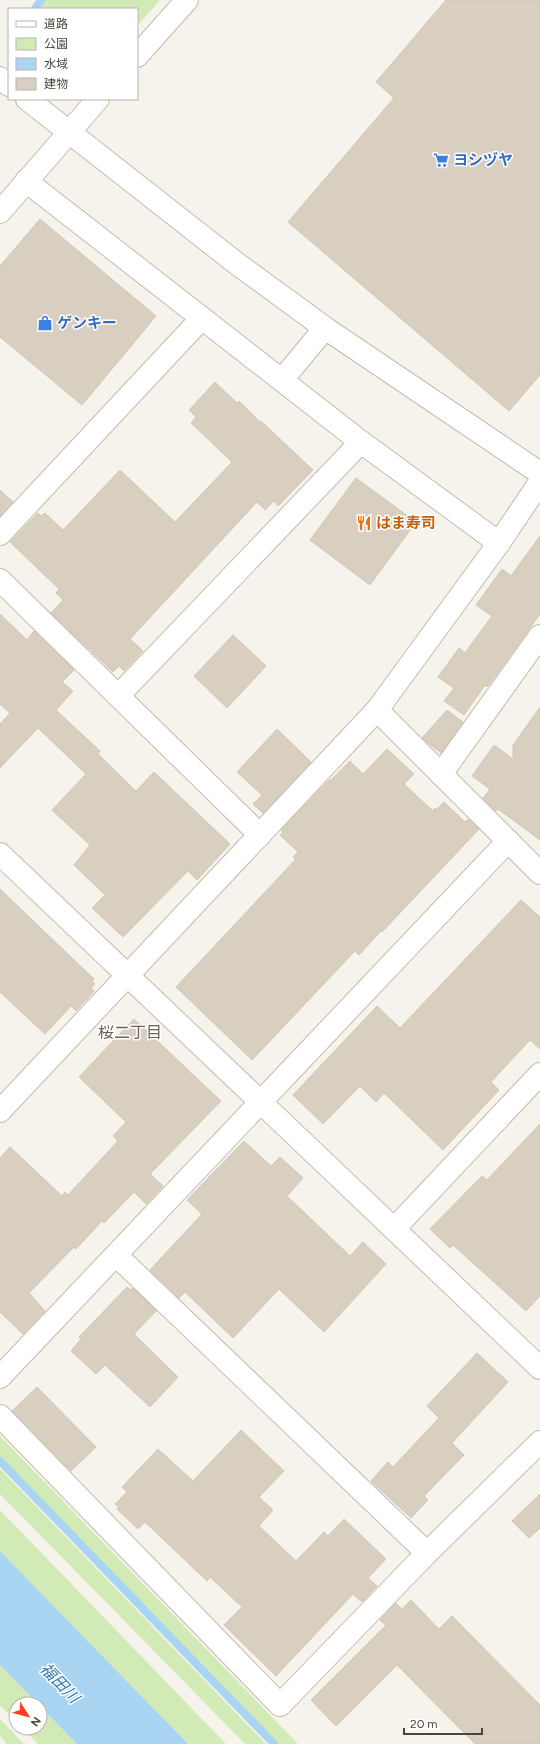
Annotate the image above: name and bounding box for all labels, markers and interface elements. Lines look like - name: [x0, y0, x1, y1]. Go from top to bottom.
- legend: [8, 8, 138, 100]
- text: 道路: [44, 17, 68, 31]
- text: 公園: [44, 37, 68, 51]
- text: 水域: [44, 57, 68, 71]
- text: 建物: [44, 77, 68, 91]
- supermarket icon: ヨシヅヤ: [432, 151, 450, 169]
- place label: ヨシヅヤ: [453, 151, 513, 169]
- shop icon: ゲンキー: [36, 314, 54, 332]
- place label: ゲンキー: [57, 314, 117, 332]
- restaurant icon: はま寿司: [355, 514, 373, 532]
- place label: はま寿司: [376, 514, 436, 532]
- district label: 桜二丁目: [98, 1023, 162, 1042]
- water label: 福田川: [36, 1659, 85, 1708]
- north arrow: [8, 1696, 48, 1736]
- scale bar: [404, 1710, 482, 1736]
- text: N: [28, 1714, 43, 1729]
- text: 20 m: [410, 1717, 438, 1731]

